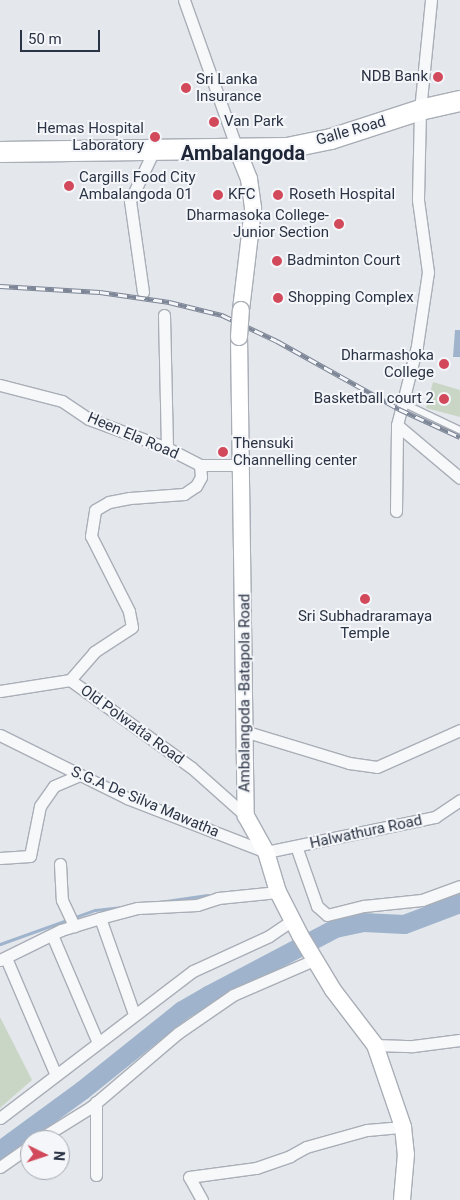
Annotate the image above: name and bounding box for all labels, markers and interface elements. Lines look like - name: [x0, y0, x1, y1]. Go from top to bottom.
- scale bar: [22, 20, 102, 52]
- text: 50 m: [28, 30, 62, 48]
- place label: NDB Bank: [361, 68, 428, 86]
- place label: Sri Lanka Insurance: [196, 70, 261, 105]
- marker: NDB Bank: [432, 71, 444, 83]
- marker: Sri Lanka Insurance: [180, 82, 192, 94]
- street label: Galle Road: [314, 112, 388, 150]
- place label: Van Park: [224, 113, 284, 131]
- marker: Van Park: [208, 116, 220, 128]
- place label: Hemas Hospital Laboratory: [37, 119, 144, 154]
- marker: Hemas Hospital Laboratory: [148, 130, 162, 144]
- district label: Ambalangoda: [181, 141, 305, 165]
- place label: Cargills Food City Ambalangoda 01: [79, 168, 196, 203]
- marker: Cargills Food City Ambalangoda 01: [63, 180, 75, 192]
- place label: KFC: [228, 186, 255, 204]
- place label: Roseth Hospital: [289, 186, 395, 204]
- marker: Roseth Hospital: [271, 188, 285, 202]
- marker: KFC: [212, 189, 224, 201]
- place label: Dharmasoka College- Junior Section: [186, 206, 329, 241]
- marker: Dharmasoka College- Junior Section: [333, 218, 345, 230]
- place label: Badminton Court: [287, 252, 400, 270]
- marker: Badminton Court: [271, 255, 283, 267]
- place label: Shopping Complex: [288, 289, 414, 307]
- marker: Shopping Complex: [272, 292, 284, 304]
- place label: Dharmashoka College: [341, 346, 434, 381]
- marker: Dharmashoka College: [438, 358, 450, 370]
- place label: Basketball court 2: [314, 390, 434, 408]
- marker: Basketball court 2: [438, 393, 450, 405]
- street label: Heen Ela Road: [85, 409, 181, 463]
- place label: Thensuki Channelling center: [233, 434, 357, 469]
- marker: Thensuki Channelling center: [217, 446, 229, 458]
- marker: Sri Subhadraramaya Temple: [359, 593, 371, 605]
- street label: Ambalangoda -Batapola Road: [236, 594, 254, 792]
- place label: Sri Subhadraramaya Temple: [298, 607, 432, 642]
- street label: Old Polwatta Road: [77, 681, 187, 769]
- street label: S.G.A De Silva Mawatha: [68, 763, 222, 841]
- street label: Halwathura Road: [308, 811, 424, 853]
- north arrow: [20, 1130, 70, 1180]
- text: N: [51, 1150, 67, 1161]

